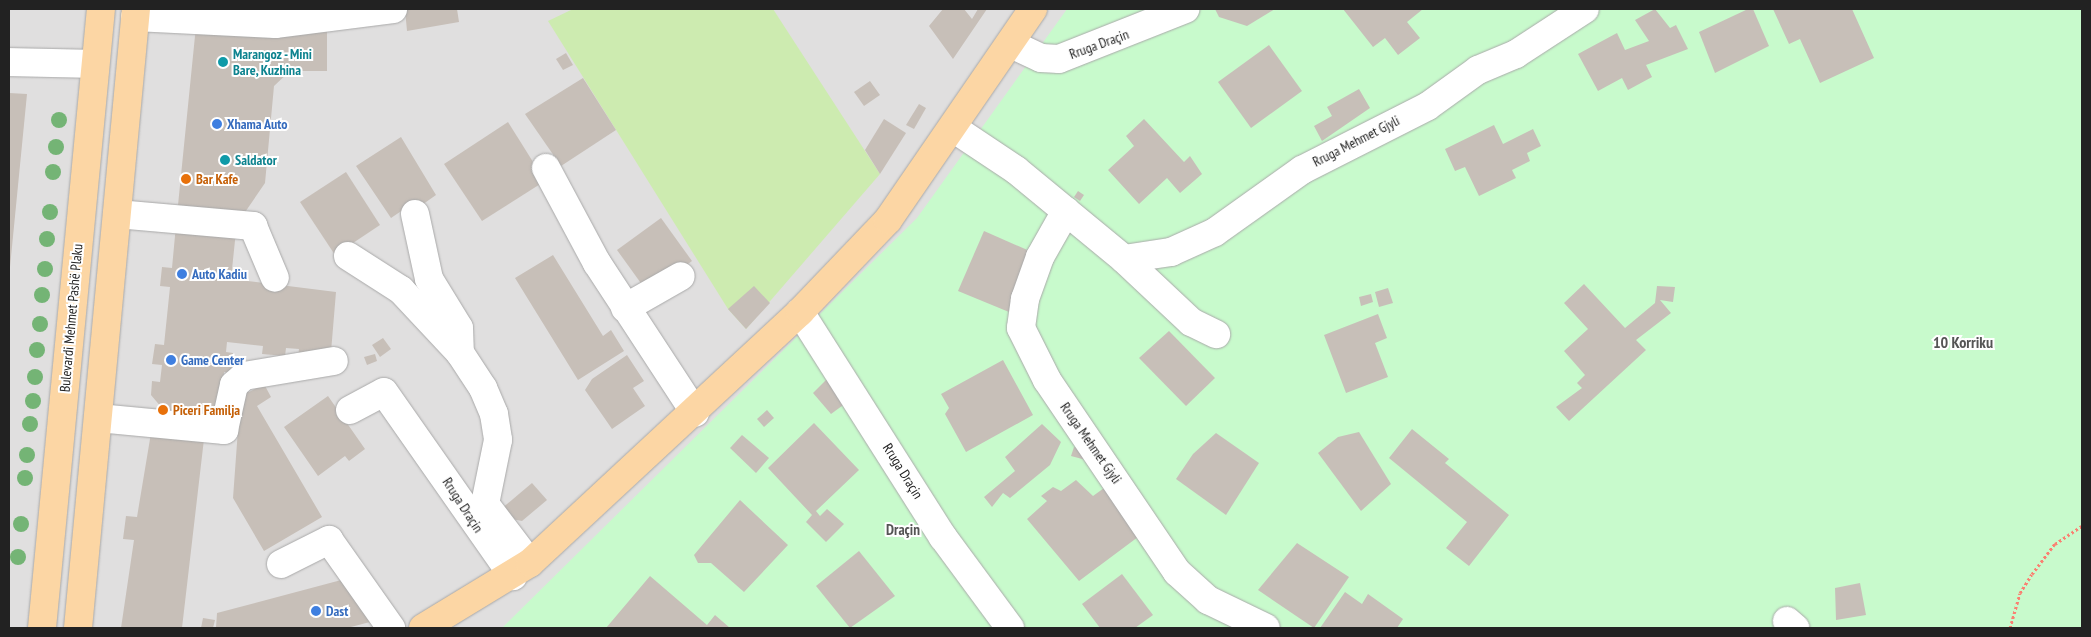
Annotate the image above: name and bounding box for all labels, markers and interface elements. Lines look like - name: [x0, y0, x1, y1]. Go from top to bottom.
- street label: Rruga Draçin: [1067, 25, 1131, 63]
- place label: Marangoz - Mini Bare, Kuzhina: [233, 46, 314, 78]
- marker: Marangoz - Mini Bare, Kuzhina: [217, 56, 229, 68]
- street label: Rruga Mehmet Gjyli: [1310, 112, 1402, 170]
- place label: Xhama Auto: [227, 116, 288, 132]
- marker: Xhama Auto: [211, 118, 223, 130]
- place label: Saldator: [235, 152, 277, 168]
- marker: Saldator: [219, 154, 231, 166]
- place label: Bar Kafe: [196, 171, 238, 187]
- marker: Bar Kafe: [180, 173, 192, 185]
- street label: Bulevardi Mehmet Pashë Plaku: [56, 243, 86, 393]
- place label: Auto Kadiu: [192, 266, 247, 282]
- marker: Auto Kadiu: [176, 268, 188, 280]
- district label: 10 Korriku: [1933, 332, 1993, 352]
- place label: Game Center: [181, 352, 244, 368]
- marker: Game Center: [165, 354, 177, 366]
- street label: Rruga Mehmet Gjyli: [1057, 399, 1125, 487]
- place label: Piceri Familja: [173, 402, 240, 418]
- marker: Piceri Familja: [157, 404, 169, 416]
- street label: Rruga Draçin: [879, 440, 927, 502]
- street label: Rruga Draçin: [439, 474, 487, 536]
- district label: Draçin: [886, 521, 920, 539]
- place label: Dast: [326, 603, 348, 619]
- marker: Dast: [310, 605, 322, 617]

